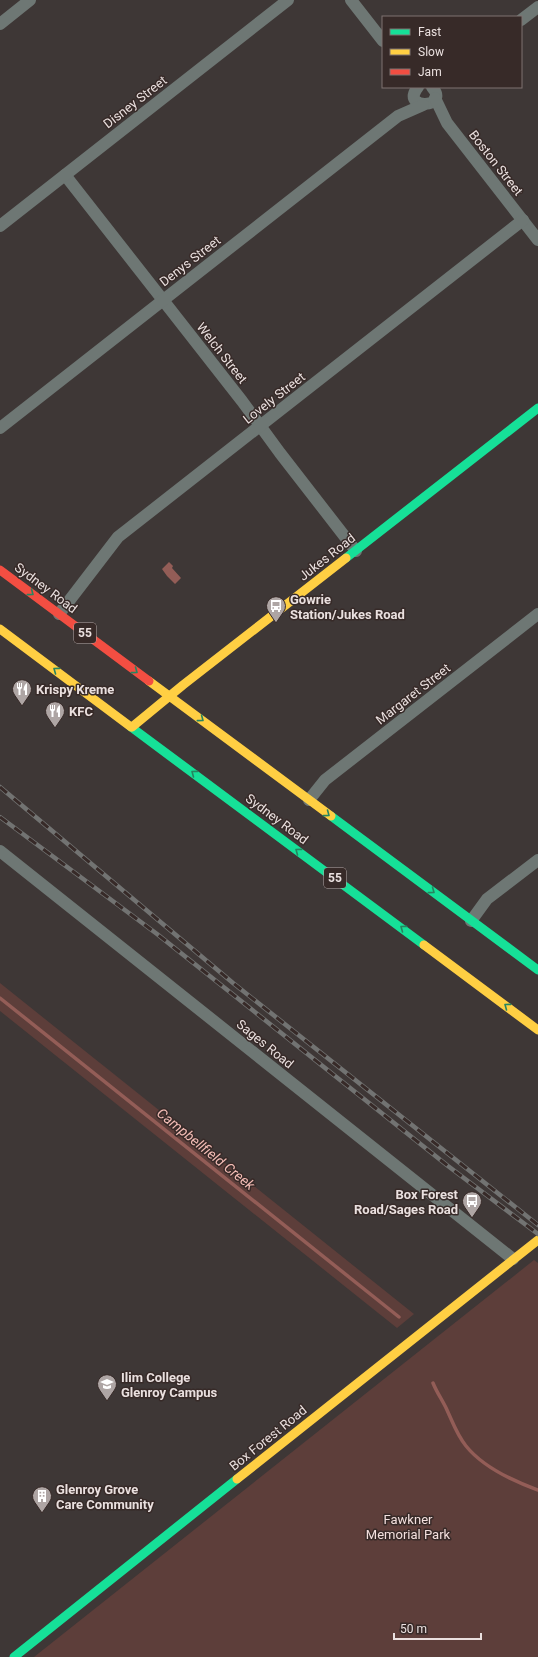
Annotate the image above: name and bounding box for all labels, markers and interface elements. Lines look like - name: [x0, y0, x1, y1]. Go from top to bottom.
- legend: [382, 16, 522, 88]
- text: Fast: [418, 25, 441, 39]
- text: Slow: [418, 45, 444, 59]
- text: Jam: [418, 65, 442, 79]
- street label: Disney Street: [100, 73, 170, 131]
- street label: Boston Street: [466, 127, 526, 199]
- street label: Denys Street: [157, 233, 223, 289]
- street label: Welch Street: [194, 320, 250, 386]
- street label: Lovely Street: [240, 369, 308, 427]
- street label: Jukes Road: [296, 530, 358, 584]
- street label: Sydney Road: [12, 560, 80, 616]
- one-way arrow: [27, 588, 34, 595]
- place label: Gowrie Station/Jukes Road: [290, 592, 405, 622]
- bus stop icon: Gowrie Station/Jukes Road: [265, 595, 287, 623]
- road number: 55: [74, 623, 96, 643]
- street label: Margaret Street: [373, 660, 453, 728]
- one-way arrow: [131, 666, 138, 673]
- one-way arrow: [53, 667, 60, 675]
- restaurant icon: Krispy Kreme: [11, 678, 33, 706]
- place label: Krispy Kreme: [36, 682, 114, 697]
- restaurant icon: KFC: [44, 700, 66, 728]
- place label: KFC: [69, 704, 93, 719]
- one-way arrow: [196, 715, 203, 722]
- one-way arrow: [192, 771, 199, 778]
- street label: Sydney Road: [243, 791, 311, 847]
- one-way arrow: [323, 809, 330, 816]
- one-way arrow: [296, 849, 303, 856]
- road number: 55: [324, 868, 346, 888]
- one-way arrow: [427, 887, 434, 894]
- one-way arrow: [400, 926, 407, 933]
- one-way arrow: [504, 1004, 511, 1011]
- street label: Sages Road: [234, 1017, 296, 1071]
- water label: Campbellfield Creek: [154, 1105, 259, 1194]
- place label: Box Forest Road/Sages Road: [354, 1187, 459, 1217]
- bus stop icon: Box Forest Road/Sages Road: [461, 1190, 483, 1218]
- place label: Ilim College Glenroy Campus: [121, 1370, 218, 1400]
- school or university icon: Ilim College Glenroy Campus: [96, 1373, 118, 1401]
- street label: Box Forest Road: [226, 1402, 310, 1474]
- place label: Glenroy Grove Care Community: [56, 1482, 154, 1512]
- building icon: Glenroy Grove Care Community: [31, 1485, 53, 1513]
- park label: Fawkner Memorial Park: [366, 1512, 451, 1542]
- scale bar: [394, 1615, 481, 1641]
- text: 50 m: [400, 1622, 427, 1636]

